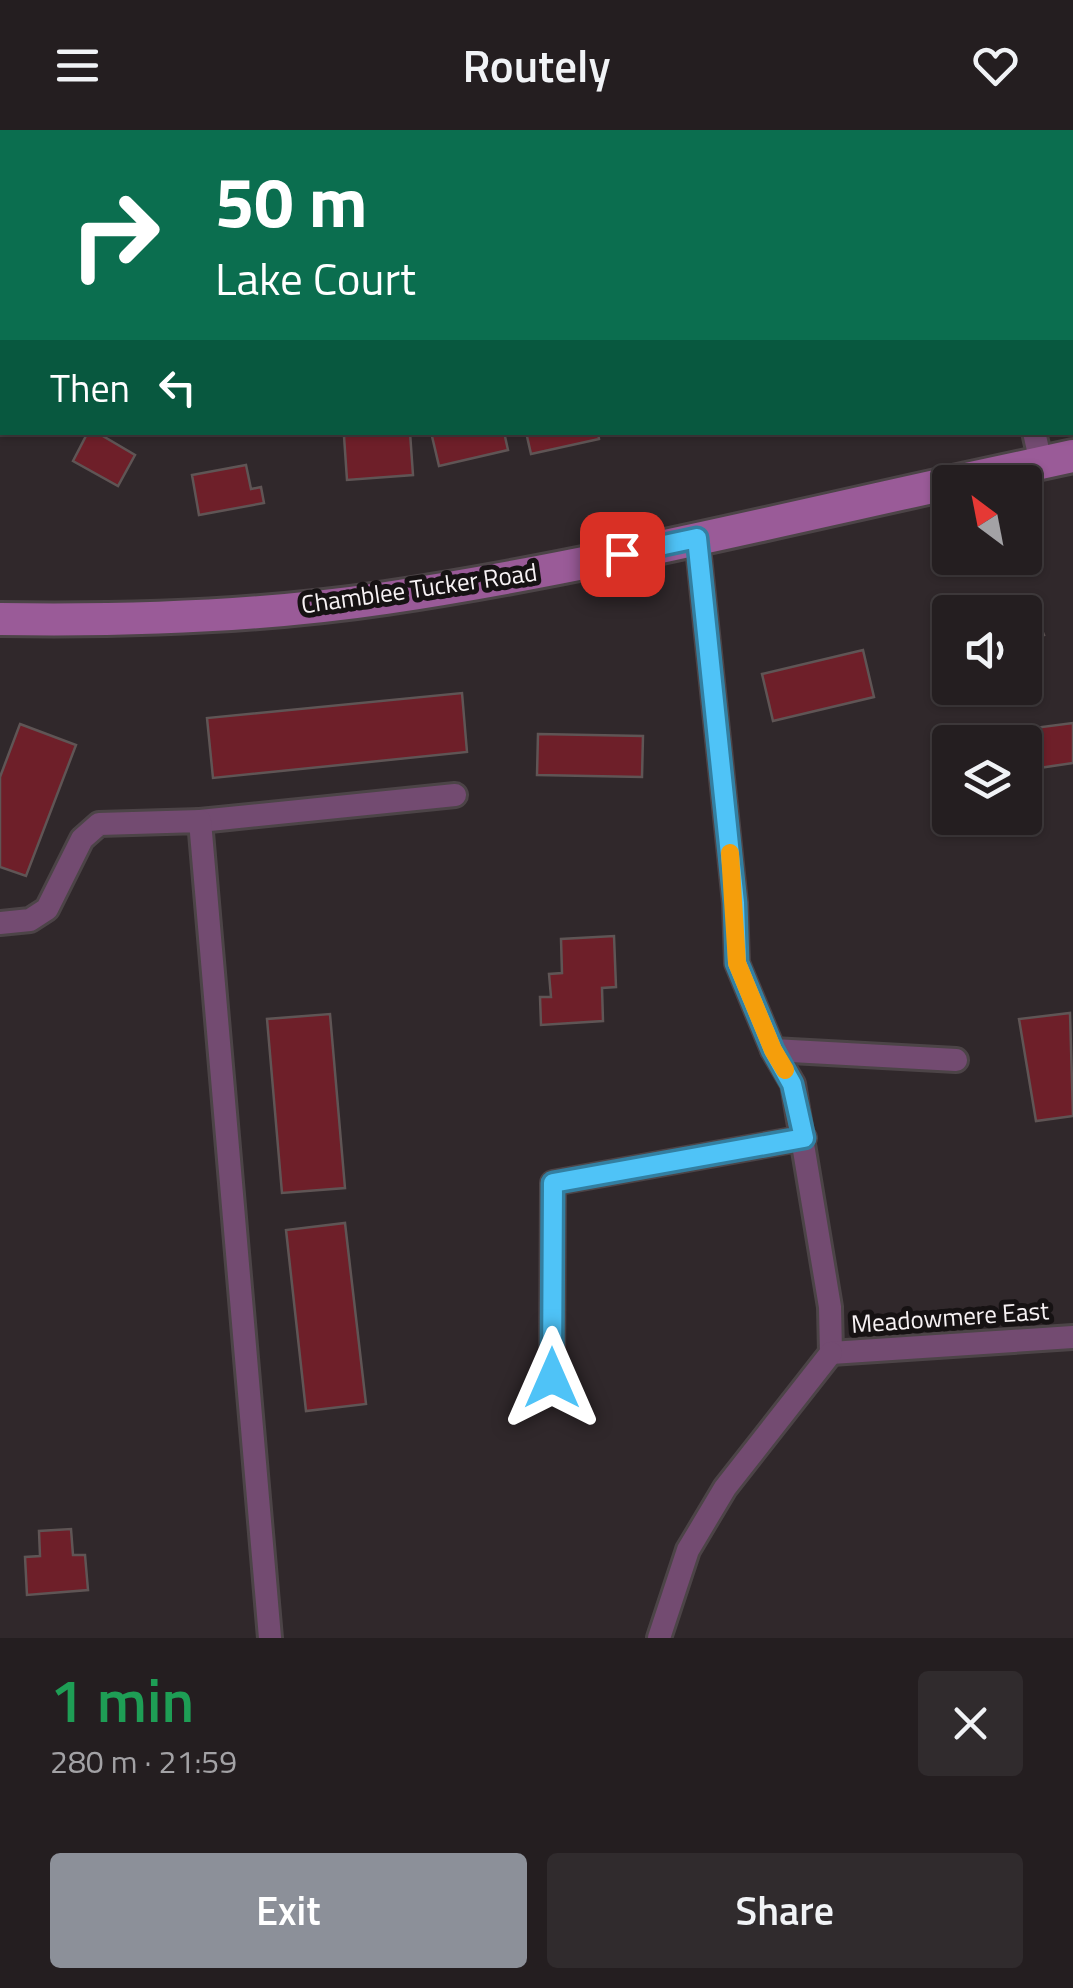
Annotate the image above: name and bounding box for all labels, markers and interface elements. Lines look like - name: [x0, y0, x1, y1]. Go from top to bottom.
- text: Routely: [462, 31, 611, 99]
- icon: menu: [50, 38, 105, 93]
- icon: heart: [968, 38, 1023, 93]
- text: 50 m: [215, 148, 368, 254]
- icon: right: [50, 170, 180, 300]
- text: Lake Court: [215, 244, 416, 312]
- text: Then: [50, 359, 130, 417]
- icon: left: [150, 360, 205, 415]
- north arrow: [932, 465, 1042, 575]
- map controls: [932, 465, 1042, 835]
- pin: [580, 512, 665, 597]
- icon: arrive: [595, 527, 650, 582]
- street label: Chamblee Tucker Road: [299, 553, 539, 623]
- button: sound: [932, 595, 1042, 705]
- button: layers: [932, 725, 1042, 835]
- street label: Meadowmere East: [850, 1291, 1050, 1343]
- position arrow: [500, 1326, 604, 1430]
- text: 1 min: [50, 1654, 194, 1745]
- button: close: [918, 1671, 1023, 1776]
- text: 280 m · 21:59: [50, 1737, 237, 1785]
- button: Exit: [50, 1853, 527, 1968]
- button: Share: [547, 1853, 1023, 1968]

